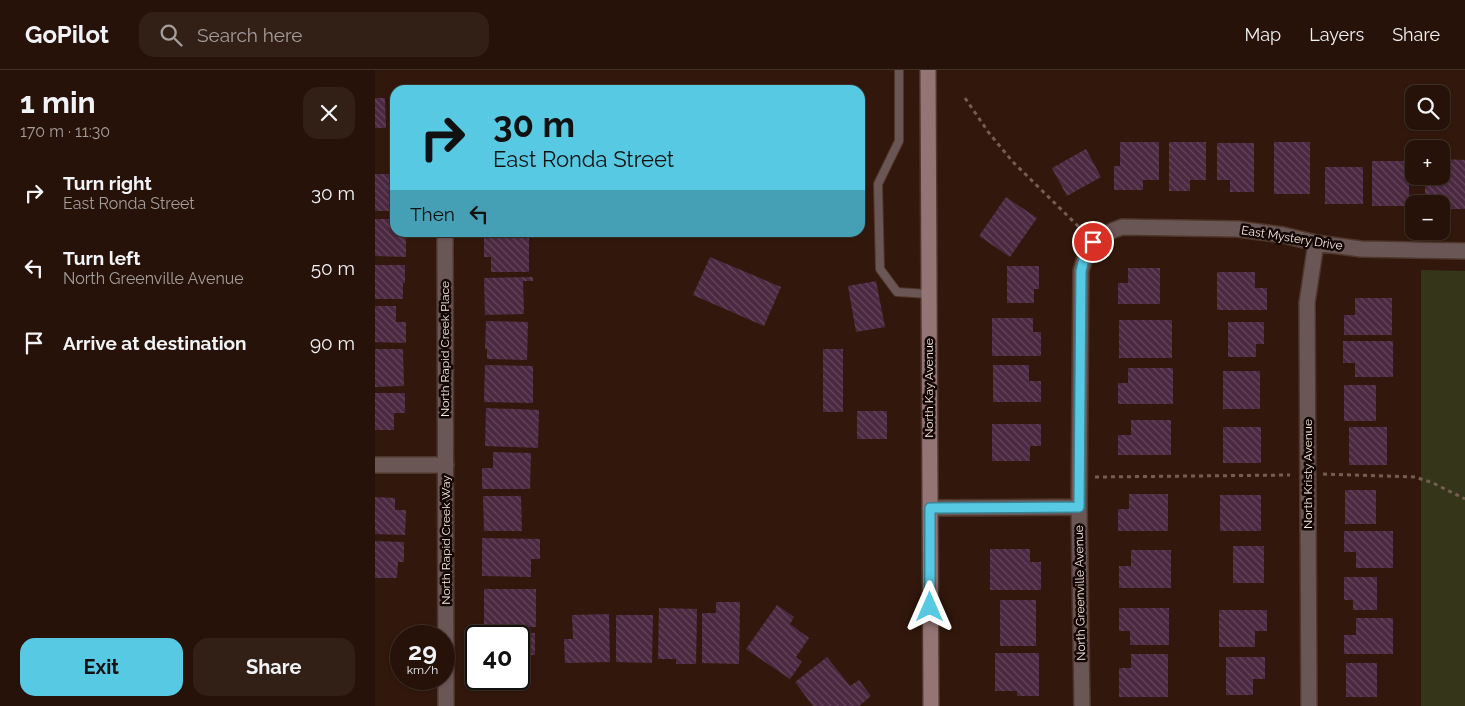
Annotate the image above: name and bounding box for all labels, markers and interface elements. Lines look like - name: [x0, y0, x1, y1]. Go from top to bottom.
- search box: [139, 12, 489, 57]
- text: GoPilot: [25, 20, 109, 49]
- icon: search: [157, 21, 185, 49]
- text: Search here: [197, 24, 303, 46]
- text: Map: [1245, 24, 1281, 45]
- text: Layers: [1309, 24, 1364, 45]
- text: Share: [1392, 24, 1440, 45]
- text: 1 min: [20, 85, 96, 120]
- map controls: [1405, 85, 1450, 240]
- button: search: [1405, 85, 1450, 130]
- button: close: [303, 87, 355, 139]
- text: 30 m: [493, 104, 575, 145]
- icon: right: [410, 105, 475, 170]
- text: 170 m · 11:30: [20, 122, 110, 141]
- button: +: [1405, 140, 1450, 185]
- text: East Ronda Street: [493, 146, 674, 172]
- text: Turn right: [63, 172, 152, 194]
- icon: right: [20, 179, 48, 207]
- text: 30 m: [311, 182, 355, 204]
- text: East Ronda Street: [63, 194, 195, 213]
- button: −: [1405, 195, 1450, 240]
- icon: left: [465, 200, 493, 228]
- text: Then: [410, 203, 455, 225]
- pin: [1072, 221, 1114, 263]
- street label: East Mystery Drive: [1240, 223, 1344, 253]
- icon: arrive: [1079, 228, 1107, 256]
- text: Turn left: [63, 247, 140, 269]
- icon: left: [20, 254, 48, 282]
- text: 50 m: [311, 257, 355, 279]
- text: North Greenville Avenue: [63, 269, 244, 288]
- street label: North Rapid Creek Place: [438, 281, 452, 417]
- icon: arrive: [20, 329, 48, 357]
- text: Arrive at destination: [63, 332, 247, 354]
- text: 90 m: [310, 332, 355, 354]
- street label: North Kay Avenue: [922, 338, 936, 438]
- street label: North Kristy Avenue: [1301, 419, 1315, 529]
- street label: North Rapid Creek Way: [439, 475, 453, 605]
- street label: North Greenville Avenue: [1072, 525, 1088, 661]
- position arrow: [903, 580, 955, 632]
- speed limit sign: 40: [465, 625, 530, 690]
- text: 29: [408, 636, 437, 666]
- button: Exit: [20, 638, 183, 696]
- button: Share: [193, 638, 355, 696]
- text: km/h: [407, 663, 438, 677]

